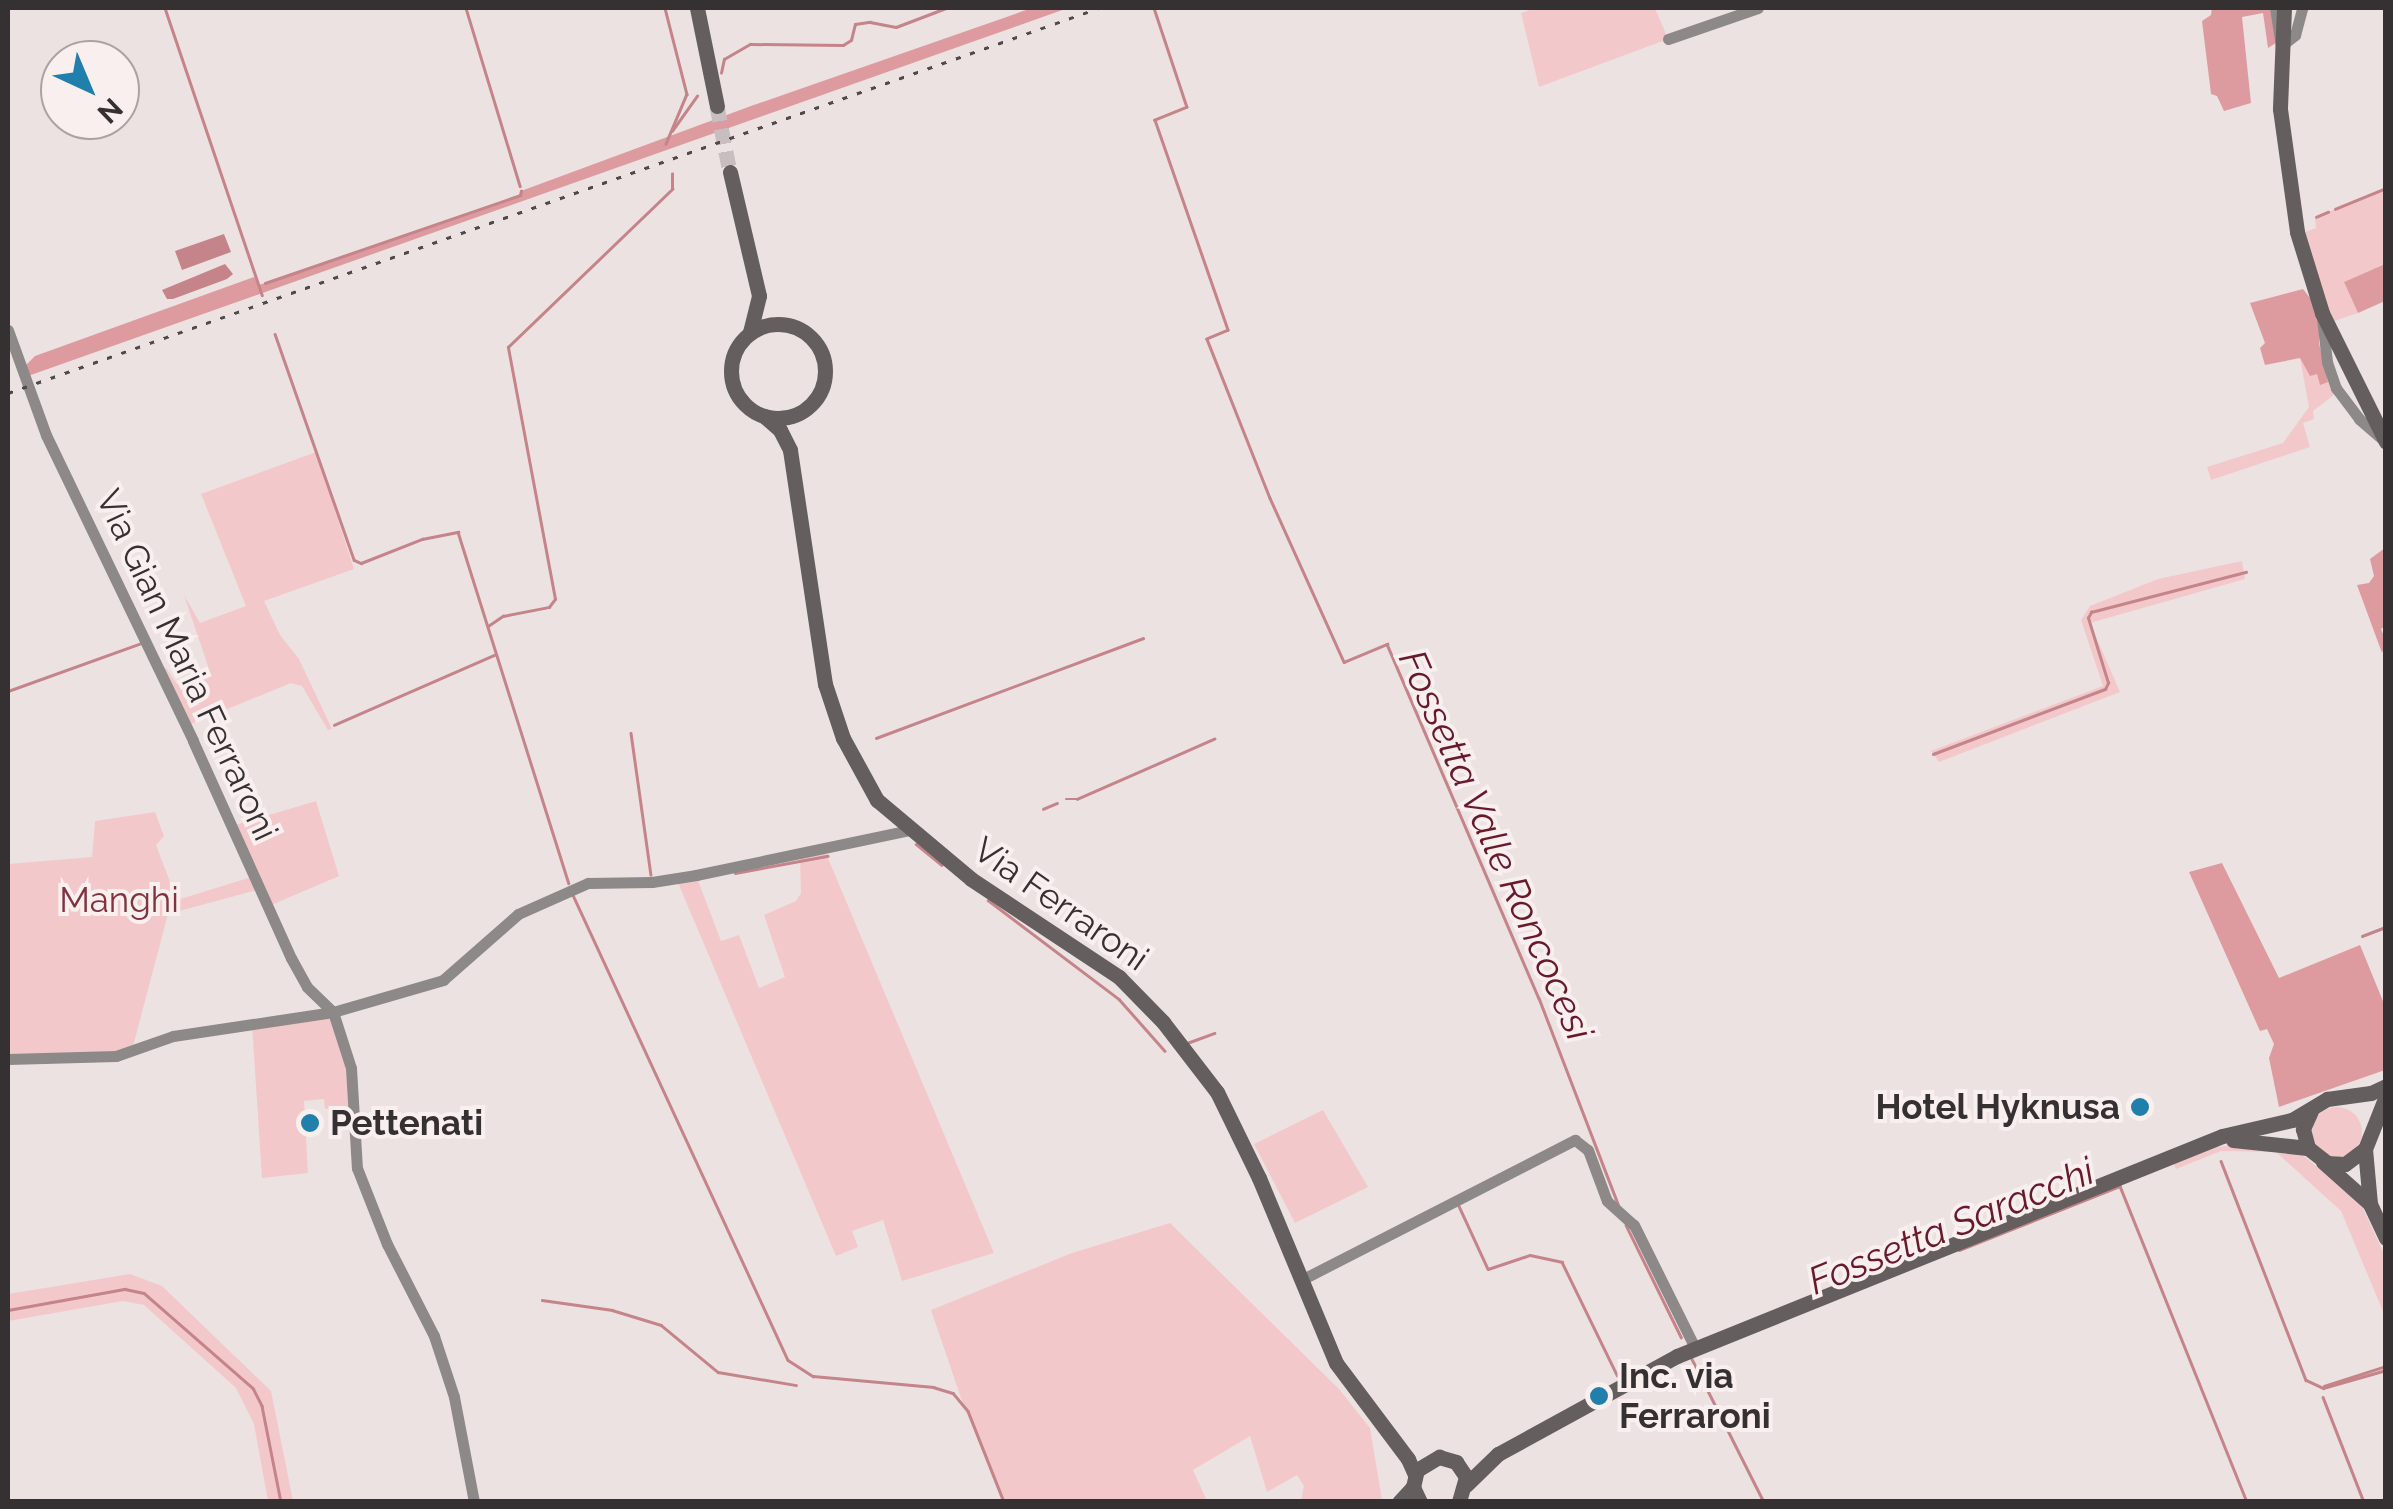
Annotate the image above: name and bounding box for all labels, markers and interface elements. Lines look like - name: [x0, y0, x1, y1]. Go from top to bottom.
- north arrow: [40, 40, 140, 140]
- text: N: [91, 91, 129, 130]
- street label: Via Gian Maria Ferraroni: [87, 483, 287, 847]
- water label: Fossetta Valle Roncocesi: [1389, 642, 1603, 1048]
- street label: Via Ferraroni: [966, 828, 1156, 980]
- park label: Manghi: [59, 879, 179, 921]
- place label: Hotel Hyknusa: [1875, 1086, 2120, 1128]
- marker: Hotel Hyknusa: [2129, 1096, 2151, 1118]
- place label: Pettenati: [330, 1102, 483, 1144]
- marker: Pettenati: [299, 1112, 321, 1134]
- water label: Fossetta Saracchi: [1802, 1148, 2100, 1304]
- place label: Inc. via Ferraroni: [1619, 1355, 1771, 1437]
- marker: Inc. via Ferraroni: [1588, 1385, 1610, 1407]

